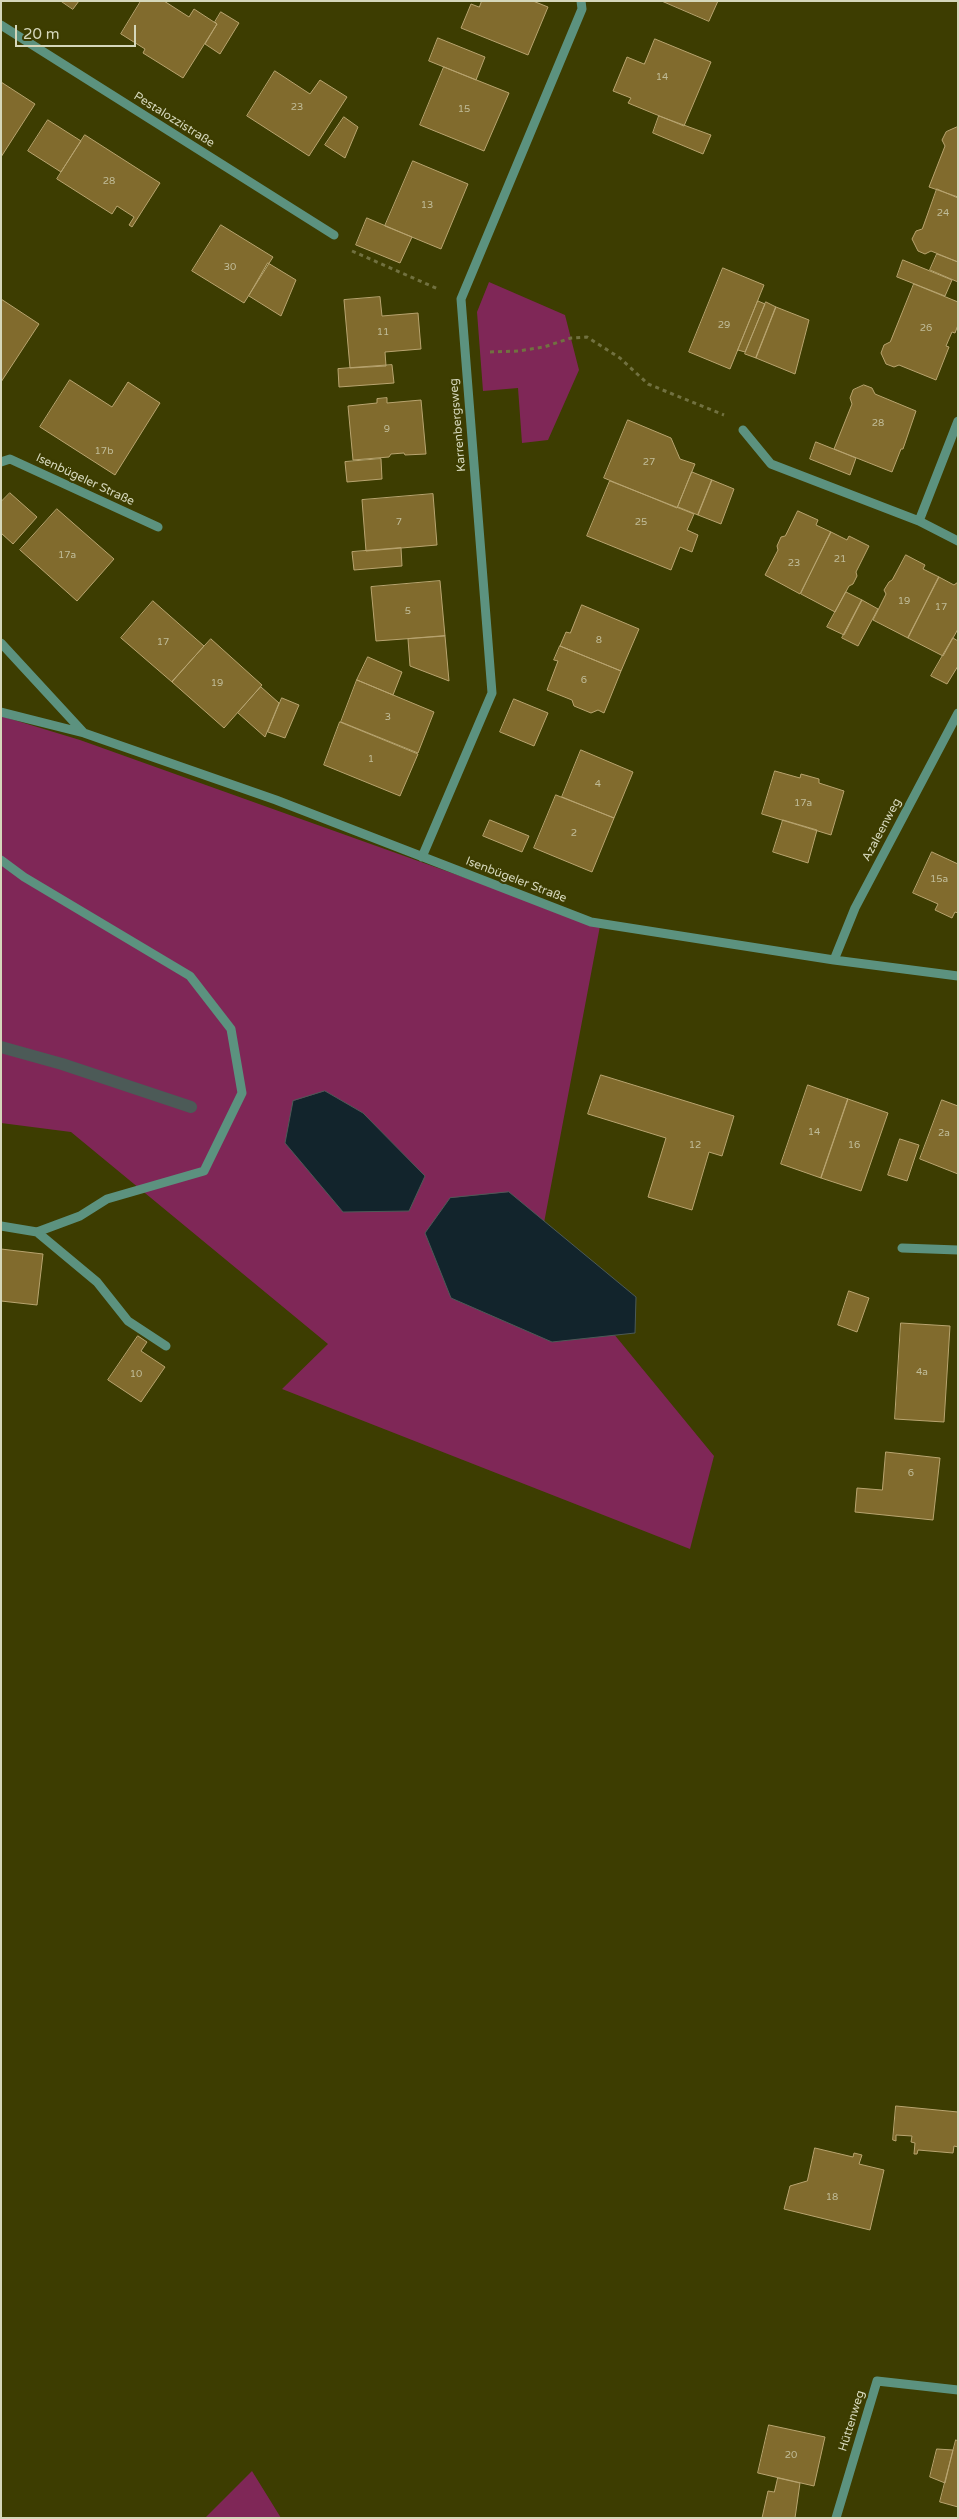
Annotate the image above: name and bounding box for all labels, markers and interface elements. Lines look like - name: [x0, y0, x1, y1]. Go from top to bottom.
- scale bar: [18, 15, 139, 47]
- text: 20 m: [23, 25, 60, 43]
- house number: 14: [656, 71, 668, 83]
- street label: Pestalozzistraße: [131, 89, 217, 151]
- house number: 23: [291, 101, 303, 113]
- house number: 15: [458, 103, 470, 115]
- house number: 28: [103, 175, 115, 187]
- house number: 13: [421, 199, 433, 211]
- house number: 24: [937, 207, 949, 219]
- house number: 30: [224, 261, 236, 273]
- house number: 29: [718, 319, 730, 331]
- house number: 26: [920, 322, 932, 334]
- house number: 11: [377, 326, 389, 338]
- street label: Karrenbergsweg: [447, 378, 469, 472]
- house number: 28: [872, 417, 884, 429]
- house number: 9: [384, 423, 390, 435]
- house number: 17b: [95, 445, 113, 457]
- street label: Isenbügeler Straße: [33, 451, 137, 509]
- house number: 27: [643, 456, 655, 468]
- house number: 7: [396, 516, 402, 528]
- house number: 25: [635, 516, 647, 528]
- house number: 17a: [58, 549, 76, 561]
- house number: 21: [834, 553, 846, 565]
- house number: 23: [788, 557, 800, 569]
- house number: 19: [898, 595, 910, 607]
- house number: 17: [935, 601, 947, 613]
- house number: 5: [405, 605, 411, 617]
- house number: 8: [596, 634, 602, 646]
- house number: 17: [157, 636, 169, 648]
- house number: 6: [581, 674, 587, 686]
- house number: 19: [211, 677, 223, 689]
- house number: 3: [385, 711, 391, 723]
- house number: 1: [368, 753, 374, 765]
- house number: 4: [595, 778, 601, 790]
- street label: Azaleenweg: [859, 796, 905, 864]
- house number: 17a: [794, 797, 812, 809]
- house number: 2: [571, 827, 577, 839]
- street label: Isenbügeler Straße: [463, 854, 569, 906]
- house number: 15a: [930, 873, 948, 885]
- house number: 14: [808, 1126, 820, 1138]
- house number: 2a: [938, 1127, 950, 1139]
- house number: 12: [689, 1139, 701, 1151]
- house number: 16: [848, 1139, 860, 1151]
- house number: 4a: [916, 1366, 928, 1378]
- house number: 10: [130, 1368, 142, 1380]
- house number: 6: [908, 1467, 914, 1479]
- house number: 18: [826, 2191, 838, 2203]
- street label: Hüttenweg: [836, 2389, 868, 2453]
- house number: 20: [785, 2449, 797, 2461]

